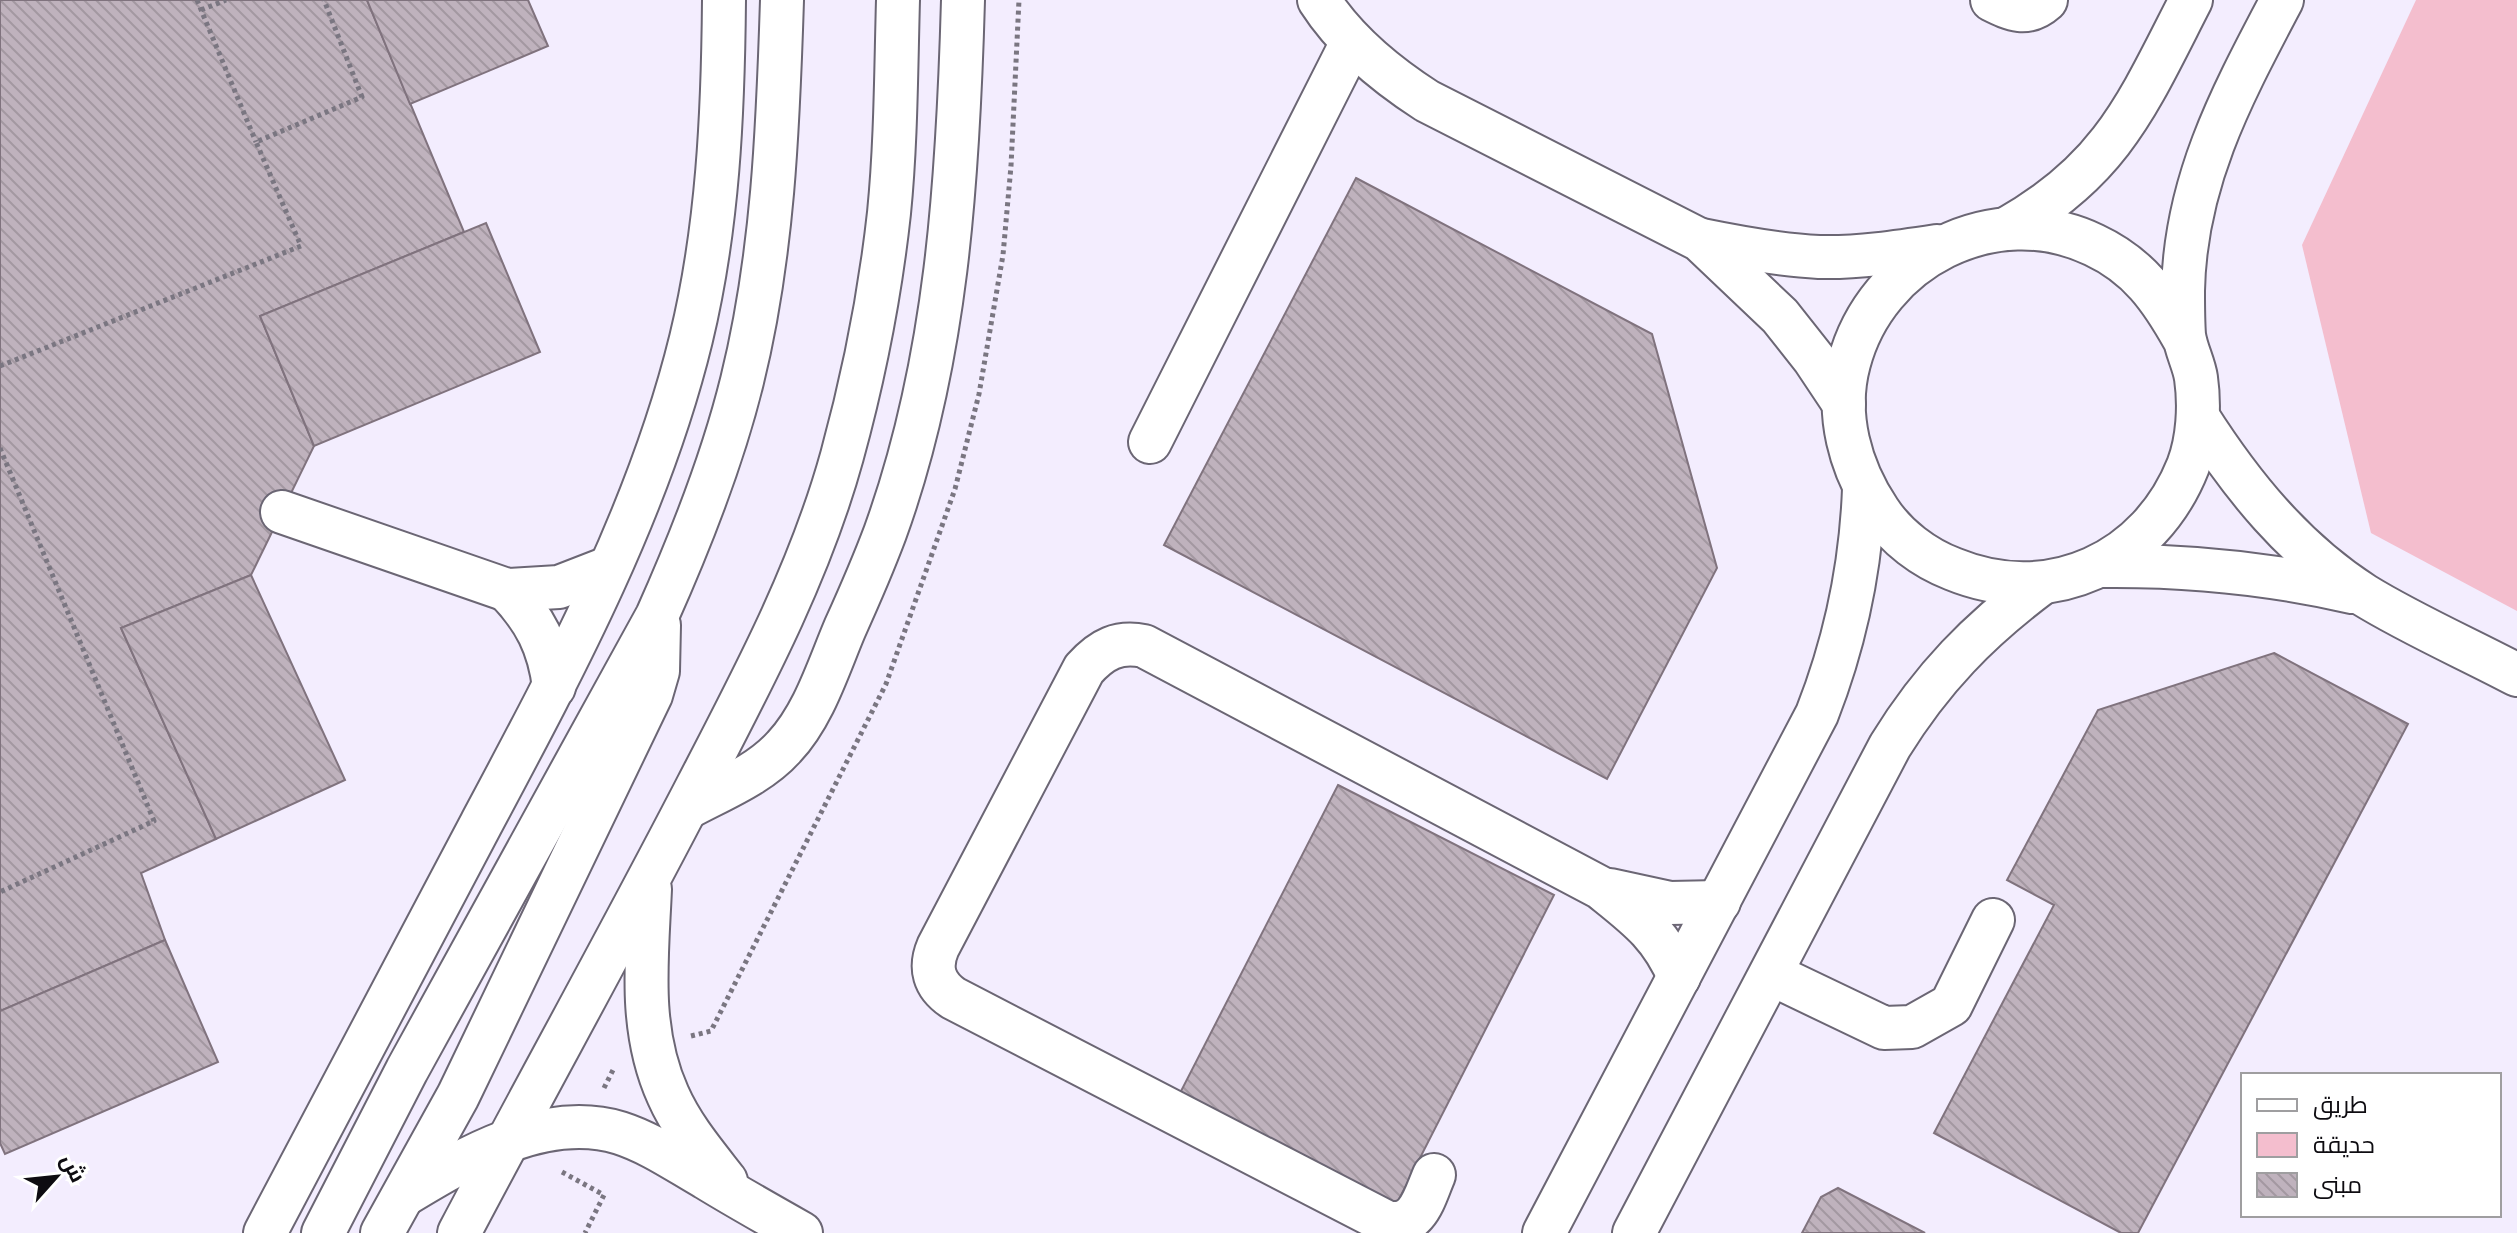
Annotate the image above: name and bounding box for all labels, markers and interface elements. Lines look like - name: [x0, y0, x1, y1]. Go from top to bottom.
- legend: [2241, 1073, 2501, 1217]
- text: طريق: [2313, 1089, 2368, 1120]
- text: حديقة: [2313, 1129, 2375, 1160]
- north arrow: [16, 1137, 96, 1217]
- text: ش: [55, 1149, 93, 1187]
- text: مبنى: [2313, 1169, 2362, 1200]

